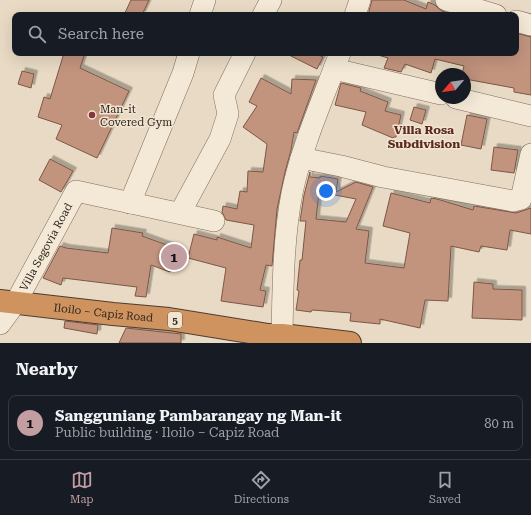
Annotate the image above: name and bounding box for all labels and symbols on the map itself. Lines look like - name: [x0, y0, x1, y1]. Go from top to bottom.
- north arrow: [435, 68, 471, 104]
- place label: Man-it Covered Gym: [100, 103, 172, 129]
- marker: Man-it Covered Gym: [87, 110, 97, 120]
- district label: Villa Rosa Subdivision: [388, 123, 460, 151]
- your location: [316, 181, 336, 201]
- street label: Villa Segovia Road: [17, 201, 75, 293]
- pin: 1: [161, 242, 187, 272]
- street label: Iloilo – Capiz Road: [53, 301, 154, 324]
- road number: 5: [168, 312, 182, 328]

